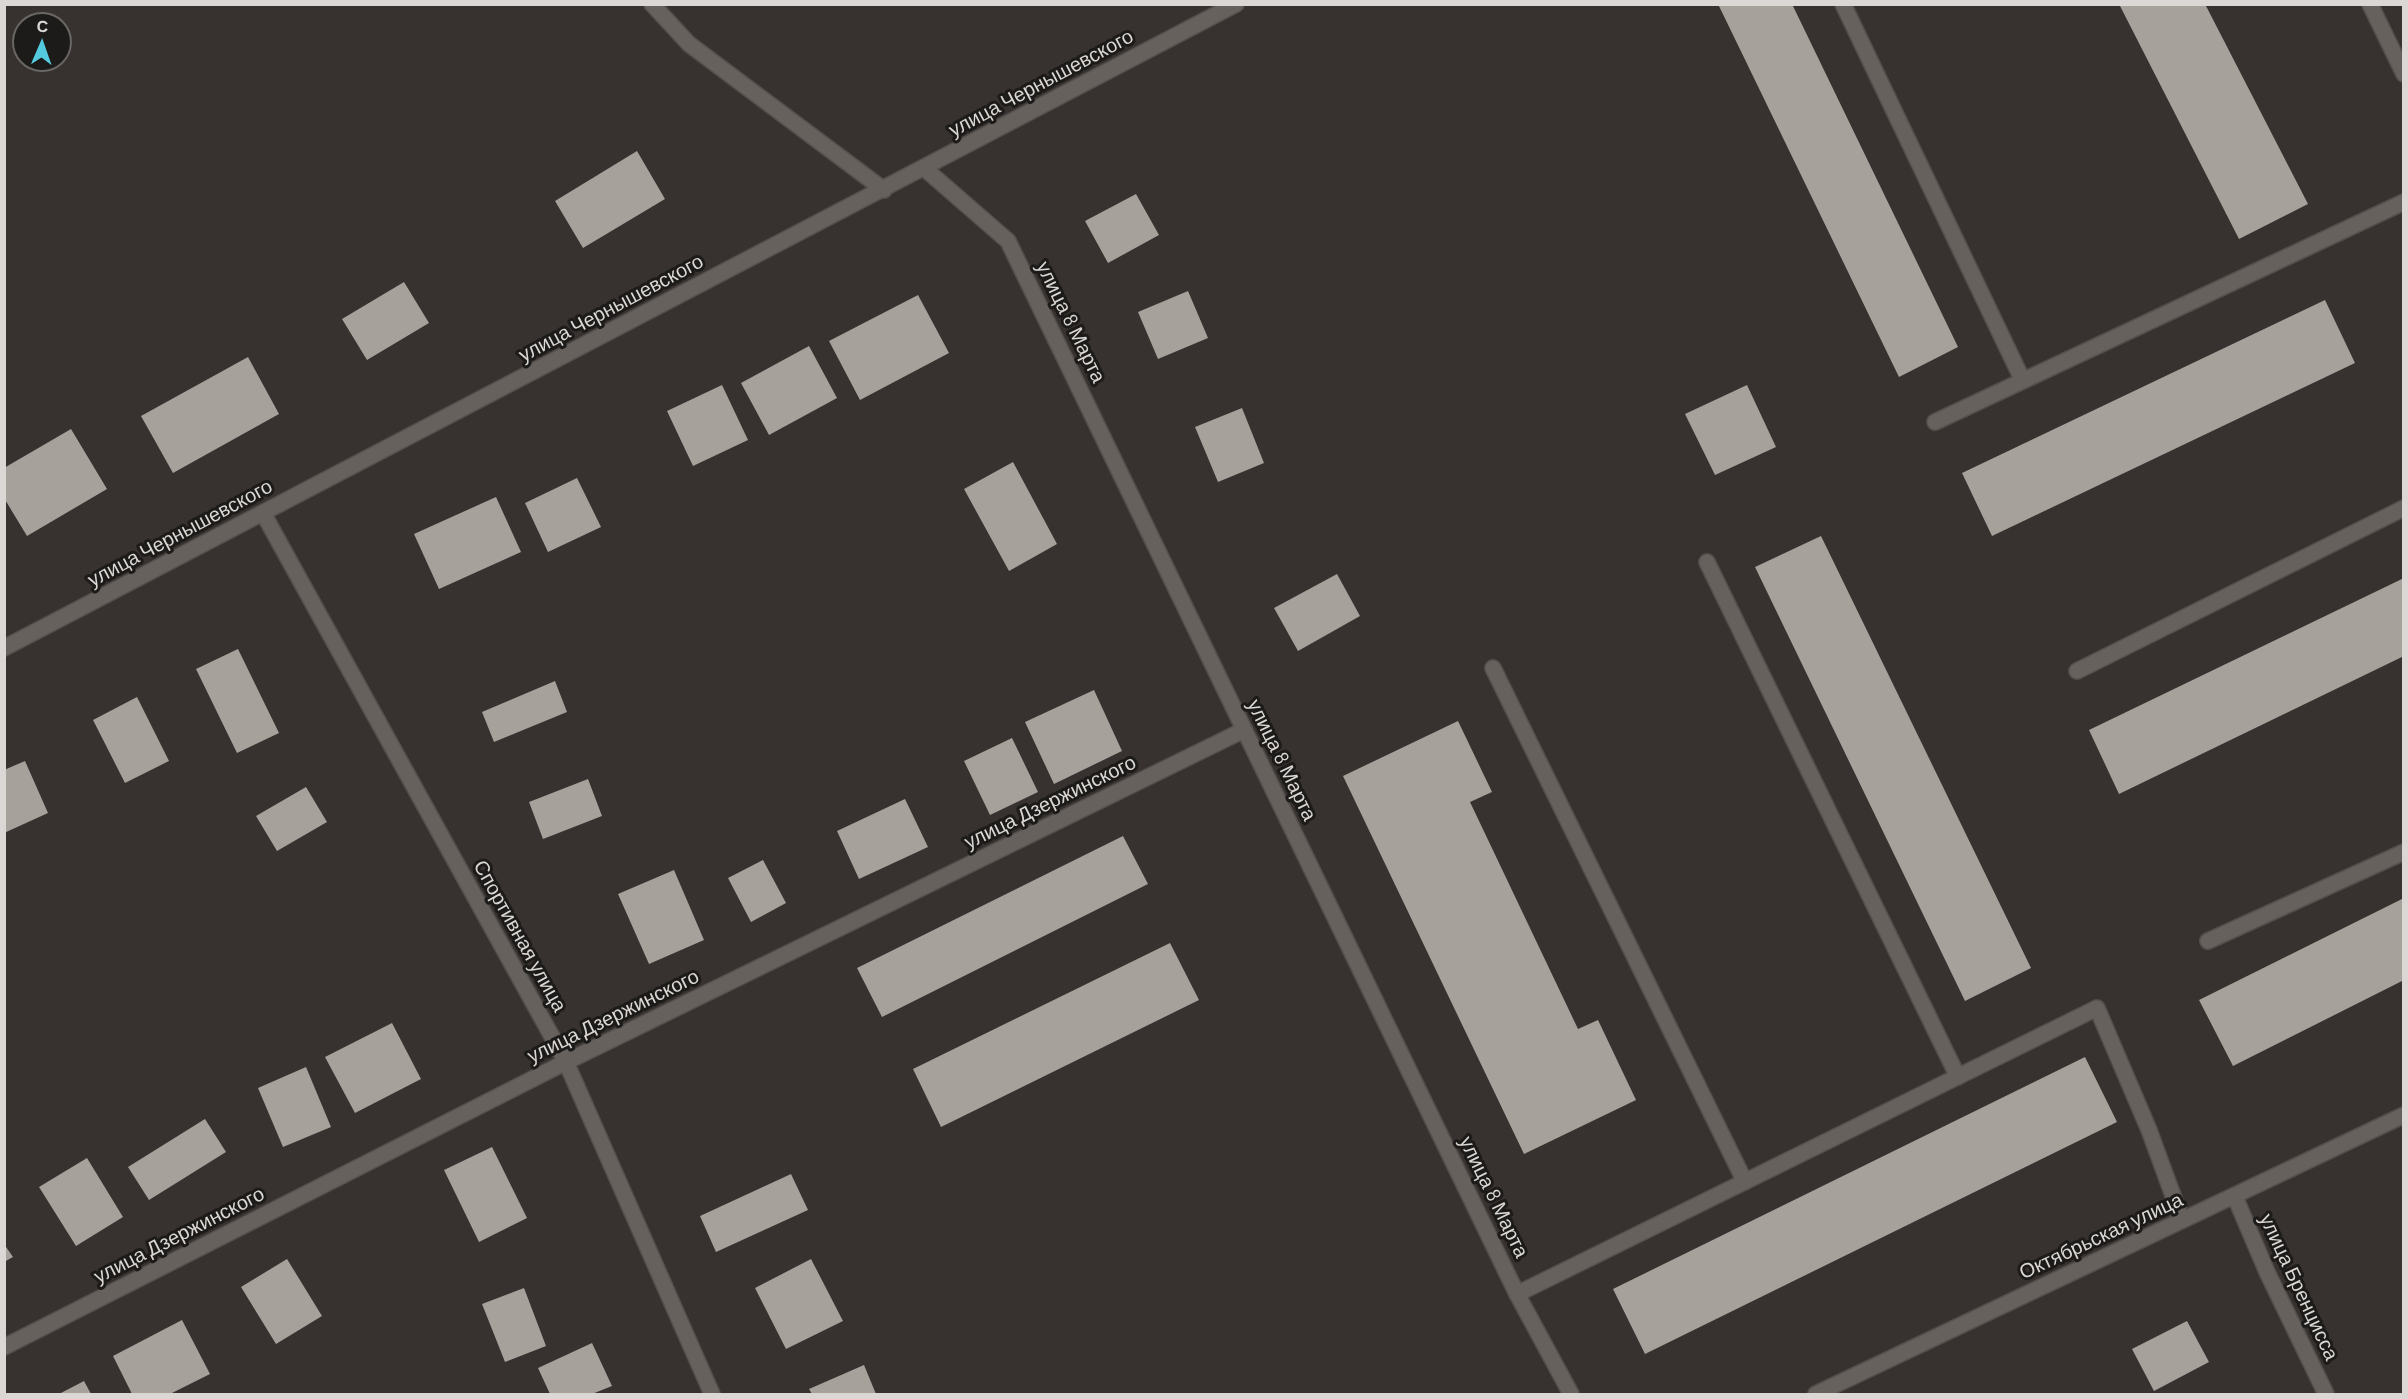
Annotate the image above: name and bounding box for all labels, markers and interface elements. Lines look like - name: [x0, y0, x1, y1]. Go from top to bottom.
- north arrow: [12, 12, 72, 72]
- text: С: [36, 16, 49, 35]
- street label: улица Чернышевского: [945, 24, 1137, 142]
- street label: улица Чернышевского: [515, 249, 707, 367]
- street label: улица 8 Марта: [1031, 257, 1111, 387]
- street label: улица Чернышевского: [84, 474, 276, 592]
- street label: улица 8 Марта: [1242, 695, 1322, 825]
- street label: улица Дзержинского: [960, 750, 1140, 854]
- street label: Спортивная улица: [468, 856, 572, 1016]
- street label: улица Дзержинского: [523, 964, 703, 1068]
- street label: улица 8 Марта: [1454, 1132, 1534, 1262]
- street label: улица Дзержинского: [90, 1182, 268, 1288]
- street label: Октябрьская улица: [2015, 1188, 2187, 1284]
- street label: улица Бренцисса: [2254, 1210, 2344, 1364]

